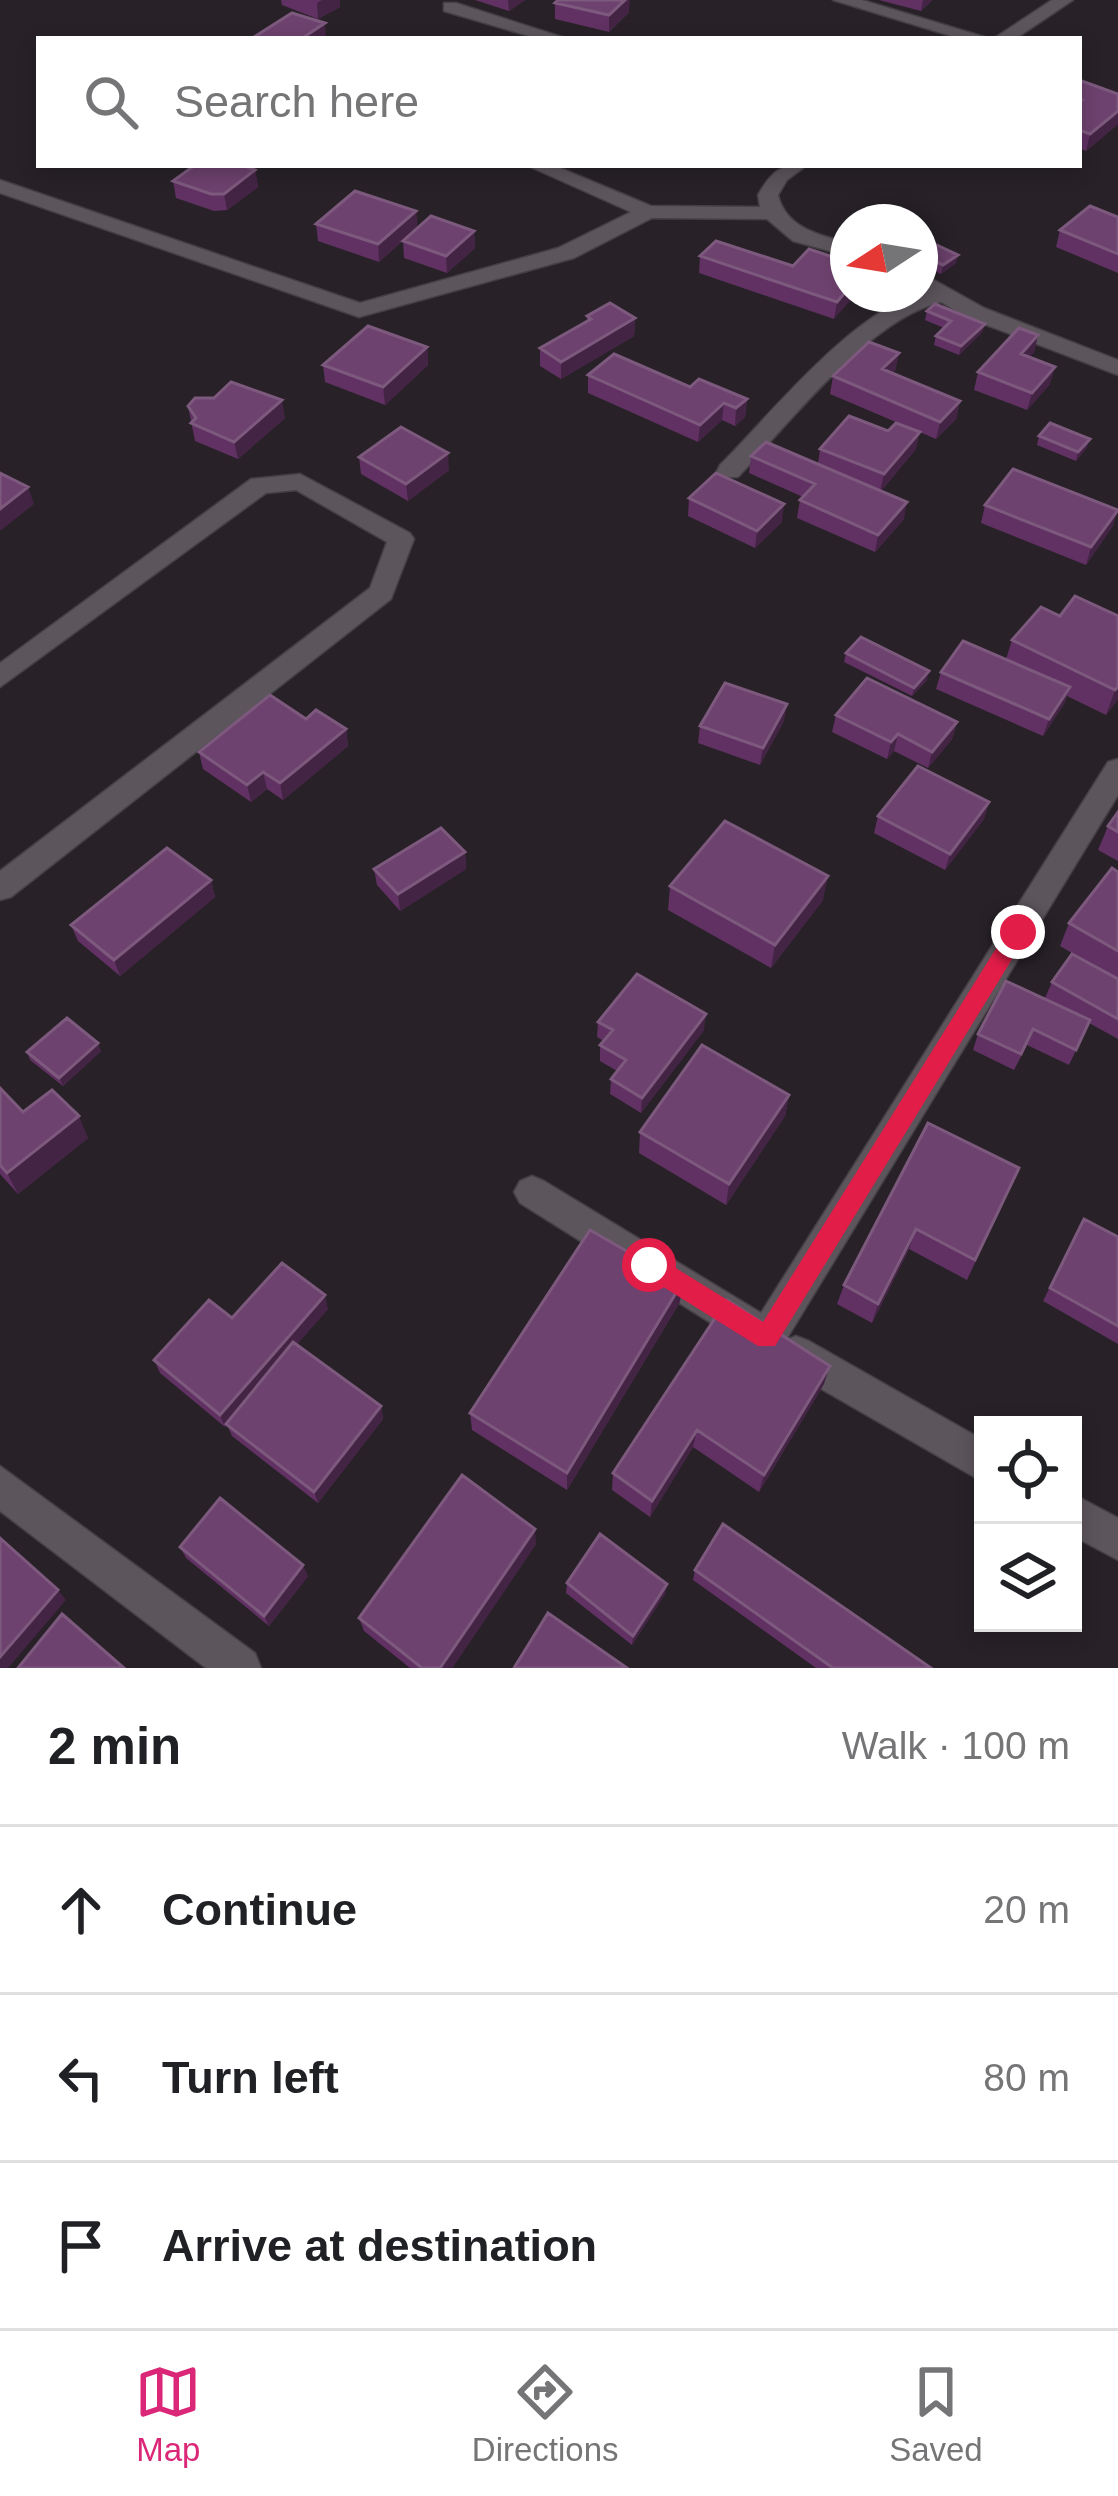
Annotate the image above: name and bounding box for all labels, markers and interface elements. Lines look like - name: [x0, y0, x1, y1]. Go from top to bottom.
- search box: [36, 36, 1082, 168]
- icon: search: [78, 69, 144, 135]
- text: Search here: [174, 76, 419, 127]
- north arrow: [830, 204, 938, 312]
- route end: [991, 905, 1045, 959]
- route start: [622, 1238, 676, 1292]
- map controls: [974, 1416, 1082, 1632]
- button: locate: [974, 1416, 1082, 1524]
- button: layers: [974, 1524, 1082, 1632]
- text: 2 min: [48, 1718, 181, 1775]
- text: Walk · 100 m: [842, 1724, 1070, 1767]
- icon: ahead: [48, 1877, 114, 1943]
- text: Continue: [162, 1884, 357, 1935]
- text: 20 m: [983, 1888, 1070, 1931]
- icon: left: [48, 2045, 114, 2111]
- text: Turn left: [162, 2052, 339, 2103]
- text: 80 m: [983, 2056, 1070, 2099]
- icon: arrive: [48, 2213, 114, 2279]
- text: Arrive at destination: [162, 2220, 597, 2271]
- tab: Map: [135, 2359, 201, 2469]
- tab: Directions: [472, 2359, 619, 2469]
- tab: Saved: [889, 2359, 983, 2469]

